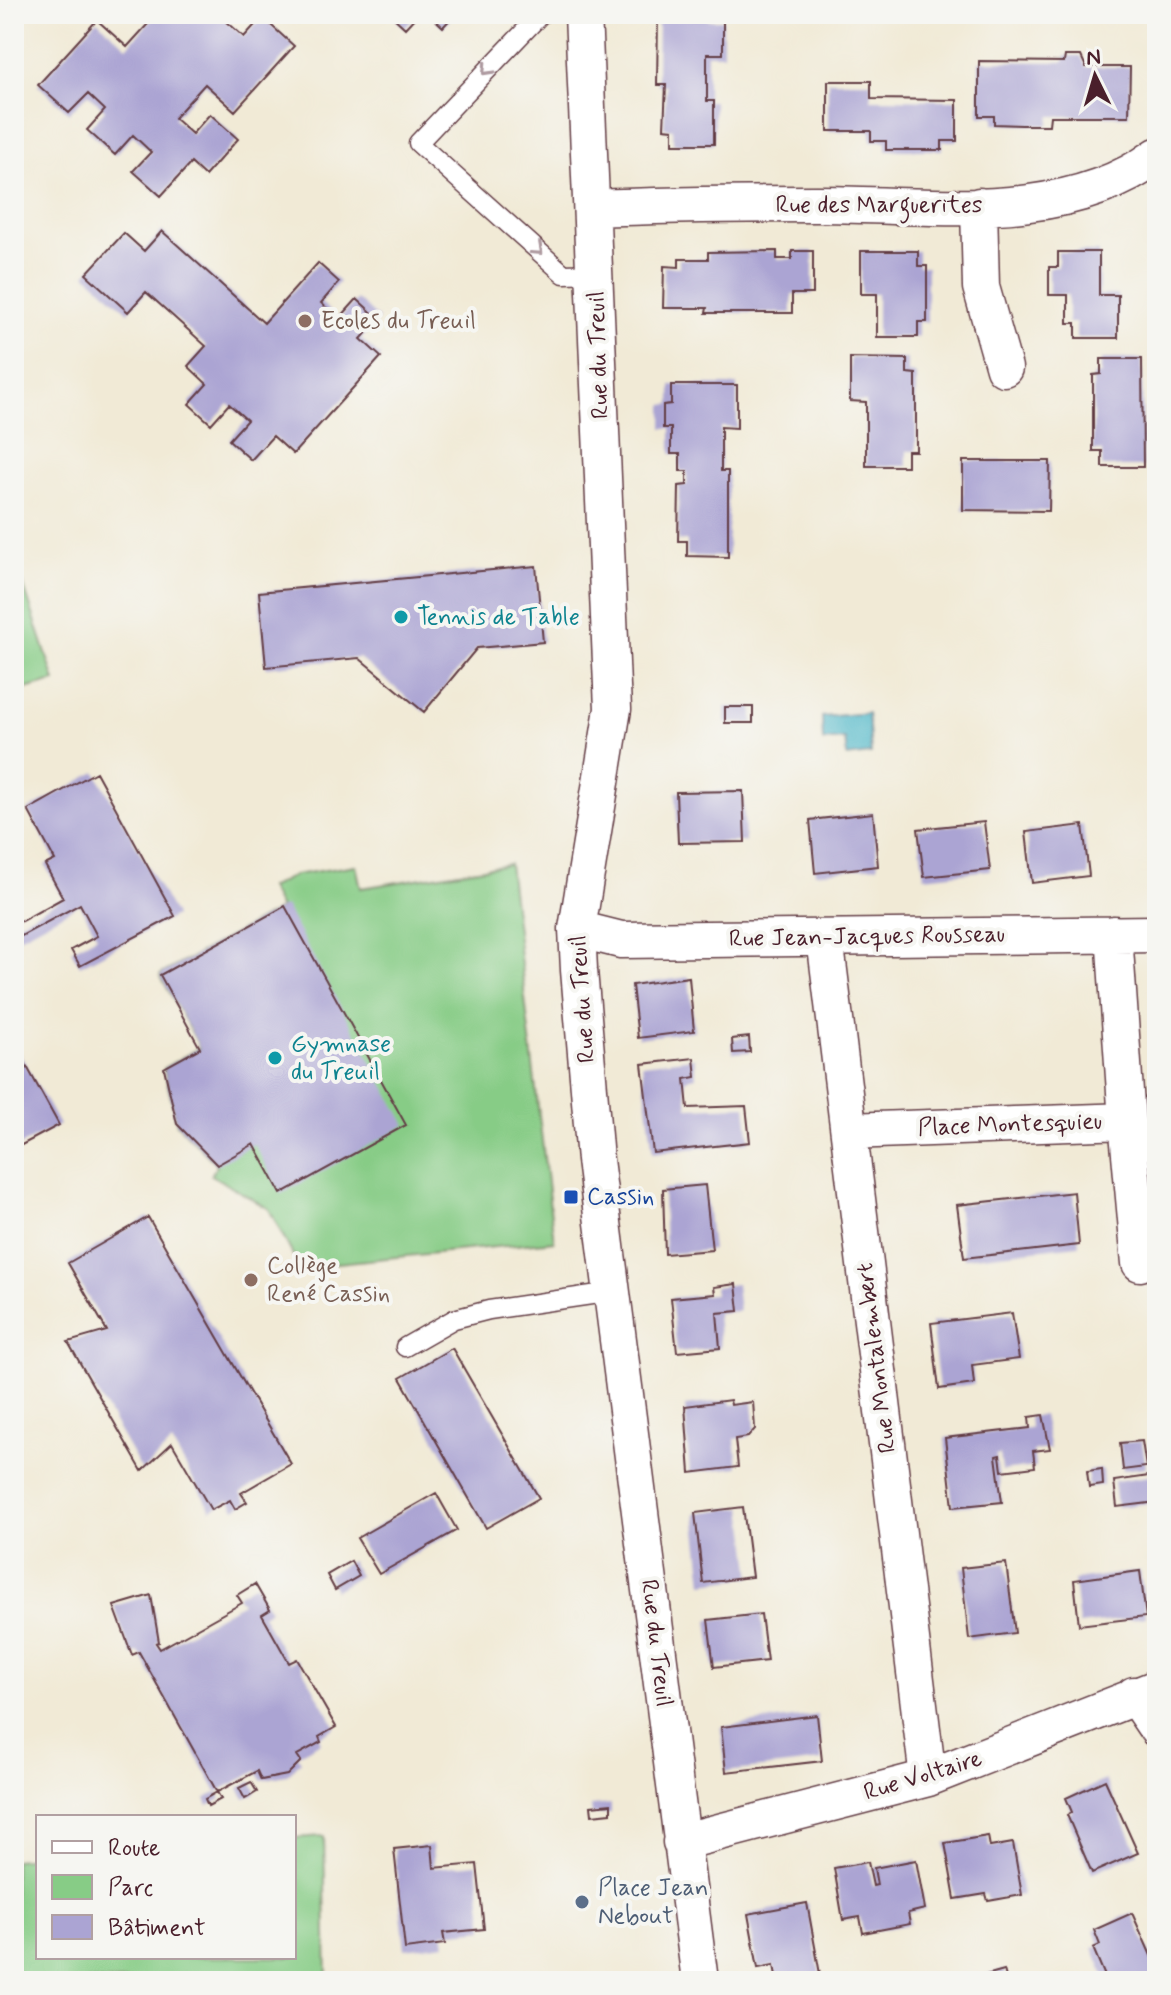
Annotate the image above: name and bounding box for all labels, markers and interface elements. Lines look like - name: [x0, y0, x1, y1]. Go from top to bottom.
- north arrow: [1055, 36, 1135, 116]
- text: N: [1085, 43, 1102, 73]
- one-way arrow: [483, 61, 497, 76]
- street label: Rue des Marguerites: [775, 190, 983, 224]
- one-way arrow: [528, 240, 543, 254]
- street label: Rue du Treuil: [581, 290, 617, 420]
- place label: Ecoles du Treuil: [321, 306, 476, 337]
- marker: Ecoles du Treuil: [296, 312, 314, 330]
- place label: Tennis de Table: [417, 602, 580, 633]
- marker: Tennis de Table: [392, 608, 410, 626]
- street label: Rue Jean-Jacques Rousseau: [729, 919, 1005, 955]
- street label: Rue du Treuil: [563, 934, 603, 1064]
- place label: Gymnase du Treuil: [291, 1029, 391, 1088]
- marker: Gymnase du Treuil: [266, 1049, 284, 1067]
- street label: Place Montesquieu: [917, 1106, 1103, 1144]
- place label: Cassin: [587, 1182, 654, 1213]
- marker: Cassin: [562, 1188, 580, 1206]
- place label: Collège René Cassin: [267, 1251, 390, 1310]
- street label: Rue Montalembert: [850, 1261, 904, 1455]
- marker: Collège René Cassin: [242, 1271, 260, 1289]
- street label: Rue du Treuil: [633, 1578, 679, 1708]
- street label: Rue Voltaire: [860, 1743, 986, 1809]
- legend: [36, 1815, 296, 1959]
- text: Route: [108, 1833, 160, 1864]
- text: Parc: [108, 1873, 153, 1904]
- place label: Place Jean Nebout: [598, 1873, 708, 1932]
- marker: Place Jean Nebout: [573, 1893, 591, 1911]
- text: Bâtiment: [108, 1913, 206, 1944]

